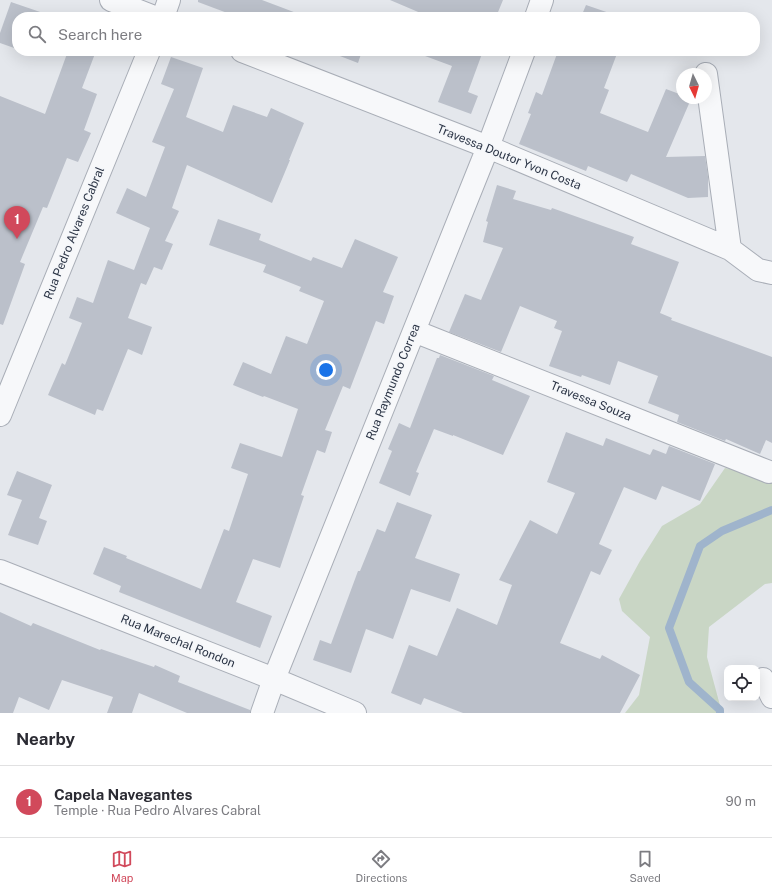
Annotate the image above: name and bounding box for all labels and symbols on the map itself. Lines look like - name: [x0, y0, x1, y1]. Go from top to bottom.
- north arrow: [676, 68, 712, 104]
- street label: Travessa Doutor Yvon Costa: [435, 122, 583, 192]
- street label: Rua Pedro Alvares Cabral: [41, 164, 107, 301]
- pin: 1: [4, 206, 30, 239]
- street label: Rua Raymundo Correa: [363, 322, 423, 442]
- your location: [316, 360, 336, 380]
- street label: Travessa Souza: [548, 378, 634, 424]
- street label: Rua Marechal Rondon: [119, 612, 237, 670]

